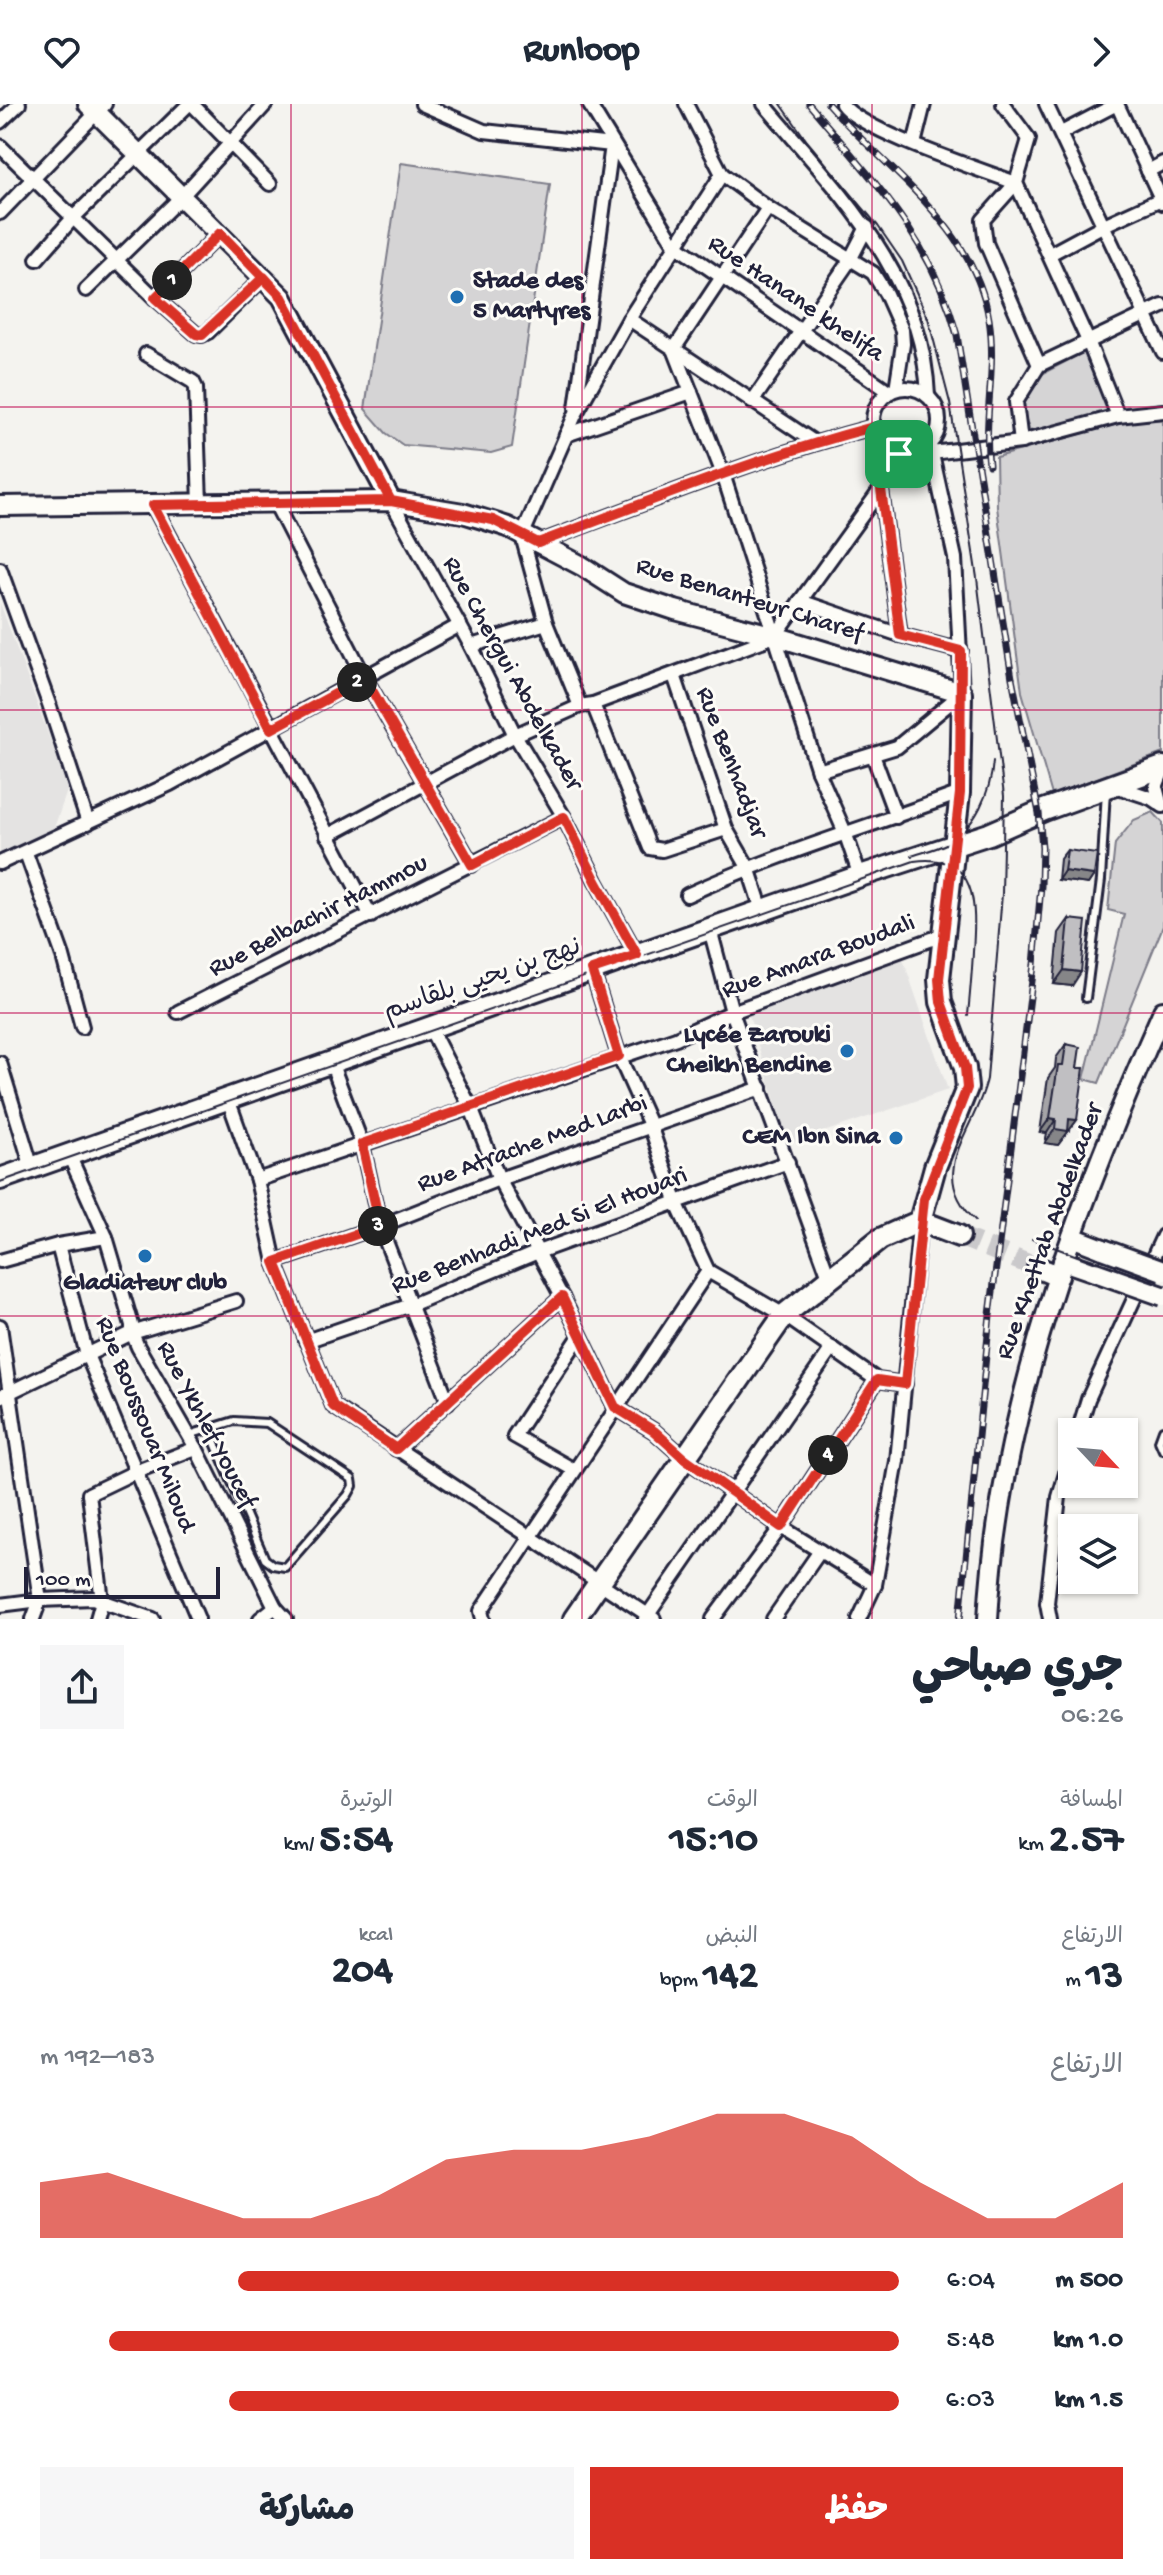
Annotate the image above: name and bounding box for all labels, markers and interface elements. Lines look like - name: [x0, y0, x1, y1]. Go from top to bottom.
- icon: heart: [40, 30, 84, 74]
- icon: forward: [1079, 30, 1123, 74]
- text: Runloop: [524, 31, 639, 74]
- street label: Rue Hanane khelifa: [701, 230, 890, 371]
- pin: 1: [152, 260, 192, 300]
- text: 1: [168, 267, 176, 293]
- place label: Stade des 5 Martyres: [473, 267, 592, 328]
- marker: Stade des 5 Martyres: [448, 288, 466, 306]
- pin: [865, 420, 933, 488]
- icon: arrive: [877, 432, 921, 476]
- street label: Rue Chergui Abdelkader: [434, 552, 589, 799]
- street label: Rue Benanteur Charef: [632, 552, 868, 651]
- pin: 2: [337, 662, 377, 702]
- text: 2: [352, 669, 362, 695]
- street label: Rue Benhadjar: [687, 683, 774, 846]
- street label: Rue Belbachir Hammou: [204, 848, 434, 986]
- street label: Rue Amara Boudali: [718, 909, 920, 1007]
- street label: نهج بن يحيى بلقاسم: [380, 933, 586, 1029]
- place label: Lycée Zarouki Cheikh Bendine: [666, 1021, 833, 1082]
- marker: Lycée Zarouki Cheikh Bendine: [838, 1042, 856, 1060]
- street label: Rue Atrache Med Larbi: [414, 1089, 652, 1201]
- street label: Rue Khettab Abdelkader: [990, 1097, 1113, 1364]
- place label: CEM Ibn Sina: [743, 1123, 882, 1154]
- marker: CEM Ibn Sina: [887, 1129, 905, 1147]
- street label: Rue Benhadi Med Si El Houari: [388, 1161, 692, 1303]
- pin: 3: [358, 1206, 398, 1246]
- text: 3: [372, 1213, 384, 1239]
- marker: Gladiateur club: [136, 1247, 154, 1265]
- place label: Gladiateur club: [63, 1269, 227, 1300]
- street label: Rue Boussouar Miloud: [87, 1313, 202, 1539]
- street label: Rue Ykhlef Youcef: [148, 1336, 263, 1515]
- north arrow: [1058, 1418, 1138, 1498]
- map controls: [1058, 1418, 1138, 1594]
- pin: 4: [808, 1435, 848, 1475]
- text: 4: [823, 1442, 833, 1468]
- button: layers: [1058, 1514, 1138, 1594]
- scale bar: [24, 1563, 220, 1599]
- text: 100 m: [36, 1568, 91, 1594]
- button: share: [40, 1645, 124, 1729]
- text: جري صباحي: [912, 1646, 1123, 1698]
- text: 06:26: [1061, 1702, 1123, 1733]
- text: الوتيرة: [340, 1789, 393, 1815]
- text: الوقت: [707, 1789, 758, 1815]
- text: المسافة: [1060, 1789, 1123, 1815]
- text: 5:54: [319, 1818, 393, 1865]
- text: 15:10: [669, 1818, 758, 1865]
- text: 2.57: [1049, 1818, 1123, 1865]
- text: /km: [284, 1832, 319, 1858]
- text: km: [1018, 1832, 1049, 1858]
- text: kcal: [359, 1923, 393, 1949]
- text: النبض: [705, 1925, 758, 1951]
- text: الارتفاع: [1061, 1925, 1123, 1951]
- text: 204: [332, 1949, 393, 1996]
- text: 142: [703, 1954, 758, 2001]
- text: 13: [1086, 1954, 1123, 2001]
- text: bpm: [660, 1968, 703, 1994]
- text: m: [1065, 1968, 1086, 1994]
- text: 183–192 m: [40, 2043, 155, 2074]
- text: الارتفاع: [1050, 2052, 1123, 2083]
- text: 6:04: [947, 2266, 995, 2297]
- text: 500 m: [1055, 2266, 1123, 2297]
- text: 5:48: [947, 2326, 995, 2357]
- text: 1.0 km: [1053, 2326, 1123, 2357]
- text: 6:03: [945, 2386, 995, 2417]
- text: 1.5 km: [1054, 2386, 1123, 2417]
- button: مشاركة: [40, 2467, 574, 2559]
- button: حفظ: [590, 2467, 1123, 2559]

